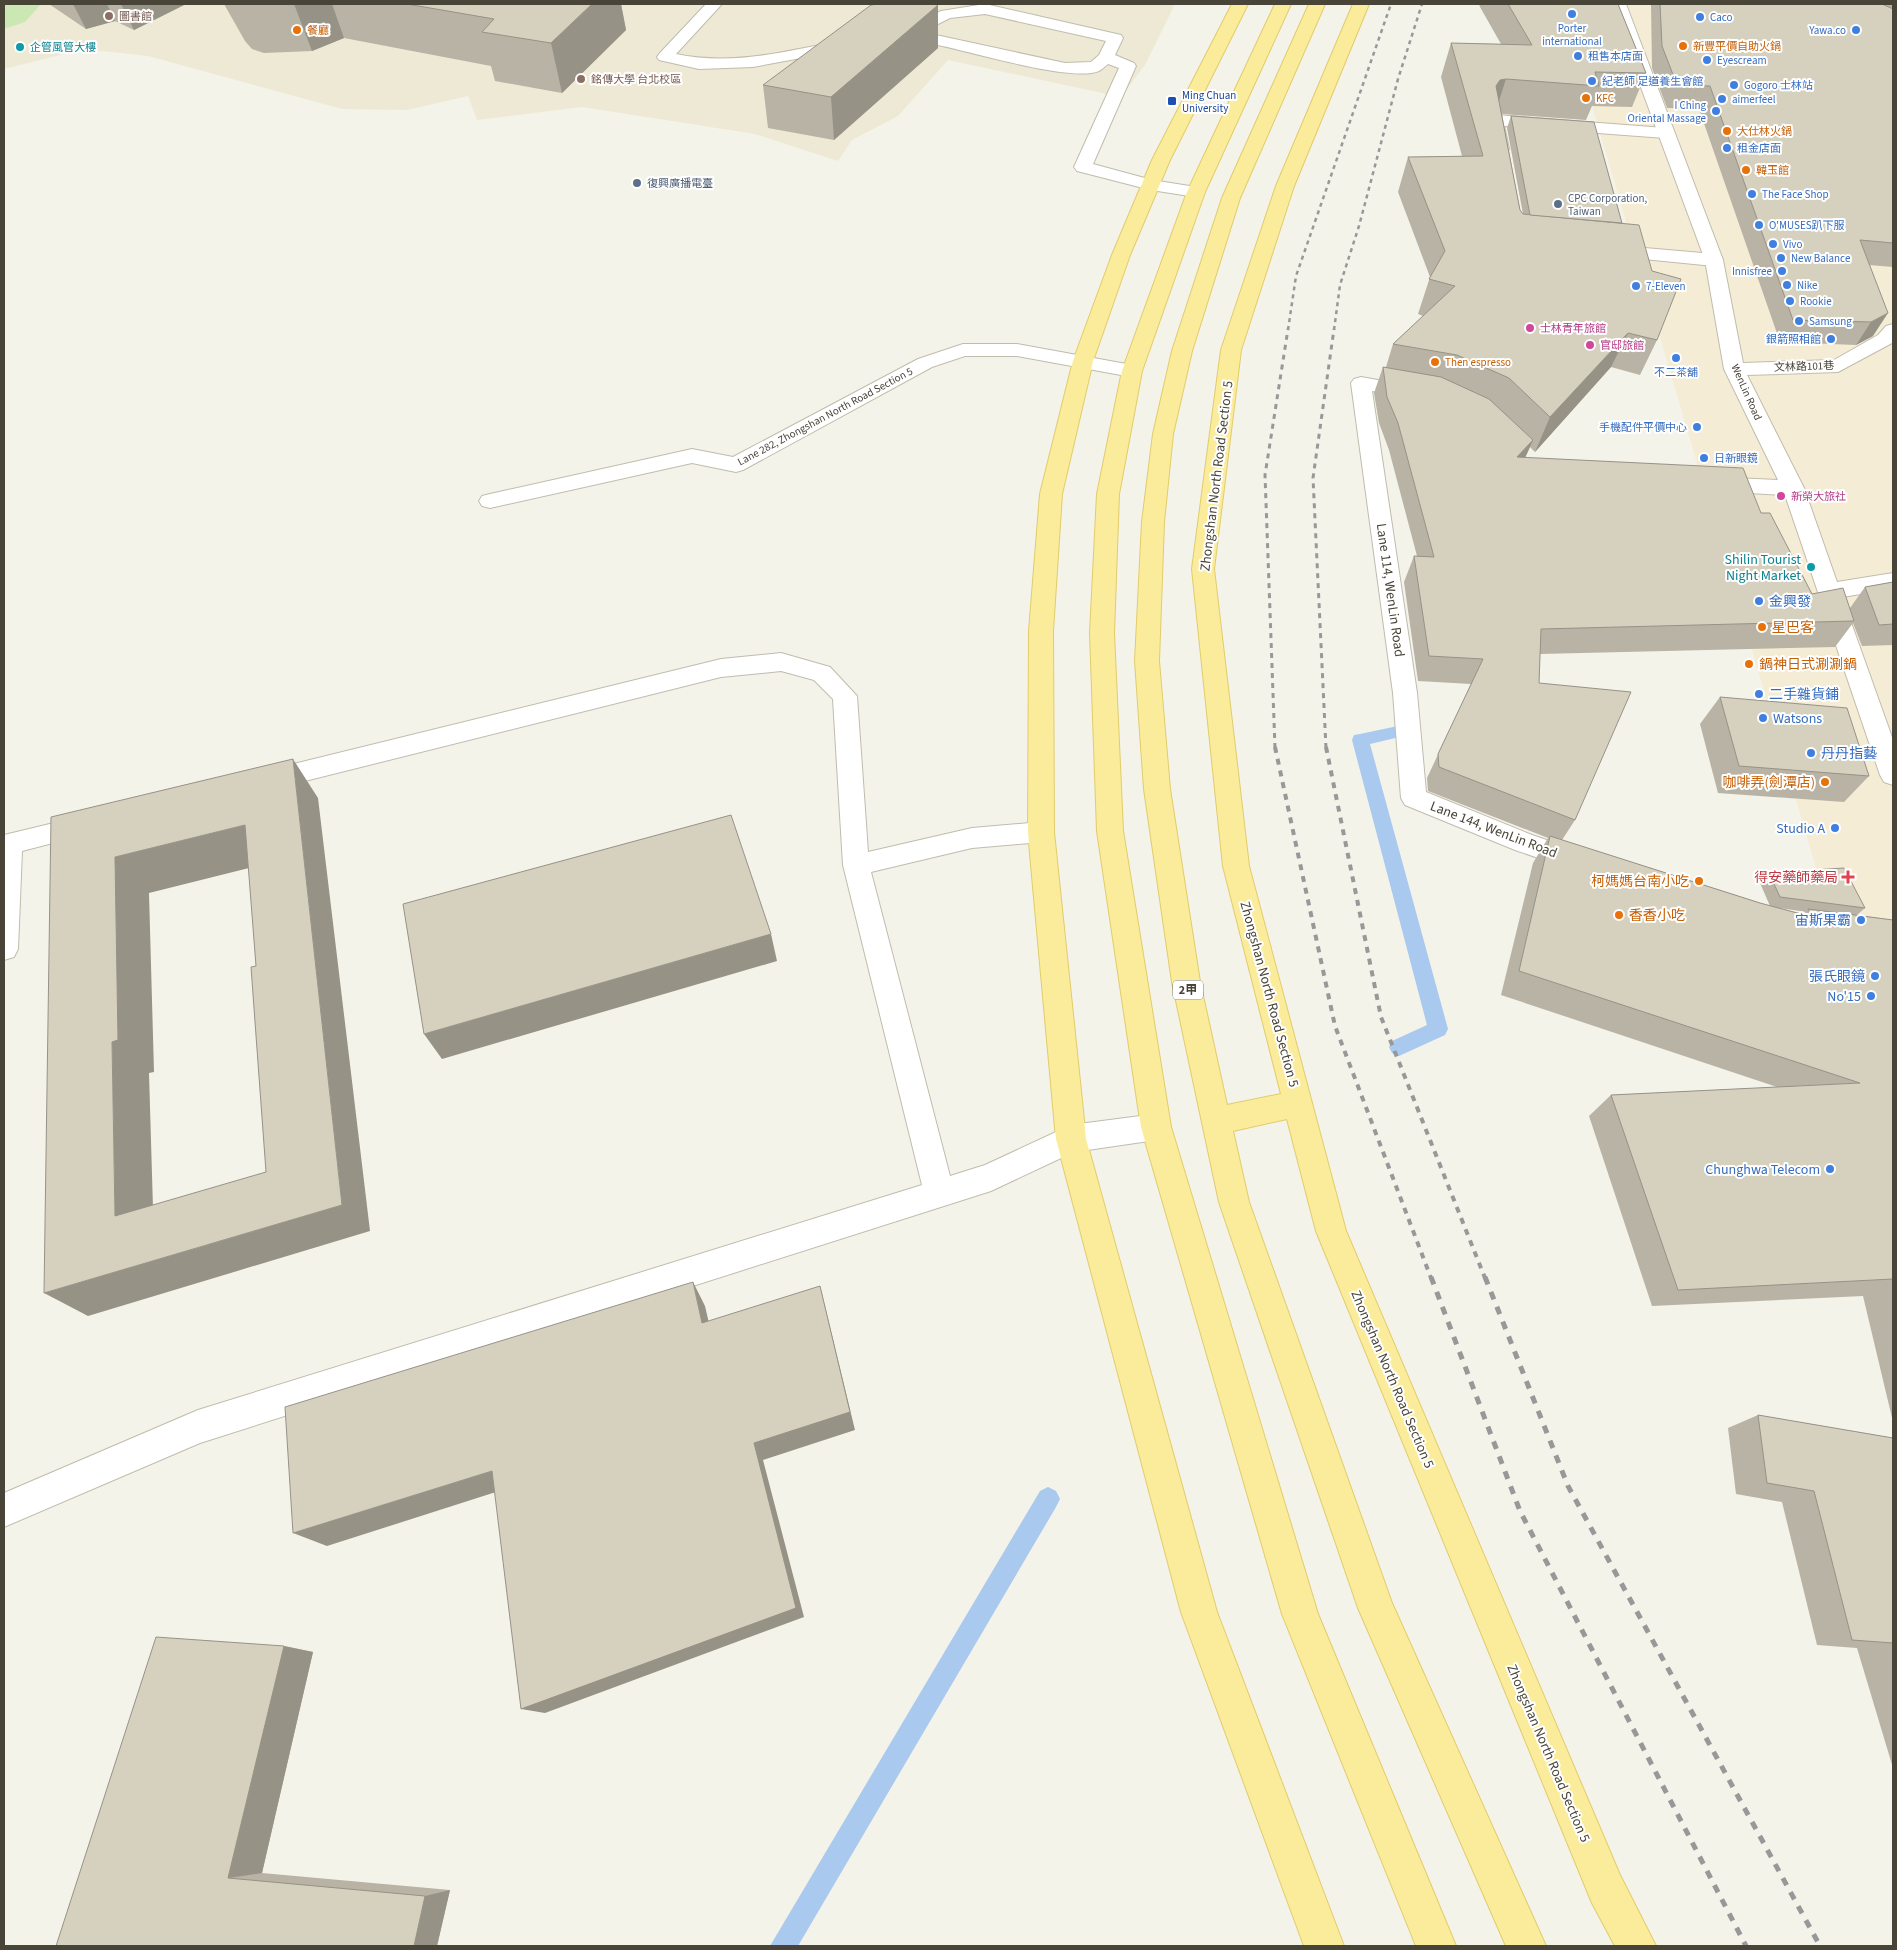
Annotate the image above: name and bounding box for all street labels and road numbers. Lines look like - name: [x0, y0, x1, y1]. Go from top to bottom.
- street label: 文林路101巷: [1774, 358, 1834, 375]
- street label: WenLin Road: [1727, 362, 1766, 423]
- street label: Lane 282, Zhongshan North Road Section 5: [735, 364, 916, 469]
- street label: Zhongshan North Road Section 5: [1195, 380, 1239, 573]
- street label: Lane 114, WenLin Road: [1371, 522, 1409, 658]
- street label: Lane 144, WenLin Road: [1427, 796, 1560, 863]
- street label: Zhongshan North Road Section 5: [1235, 899, 1304, 1090]
- road number: 2甲: [1173, 980, 1203, 1000]
- street label: Zhongshan North Road Section 5: [1345, 1287, 1439, 1472]
- street label: Zhongshan North Road Section 5: [1501, 1661, 1595, 1846]

